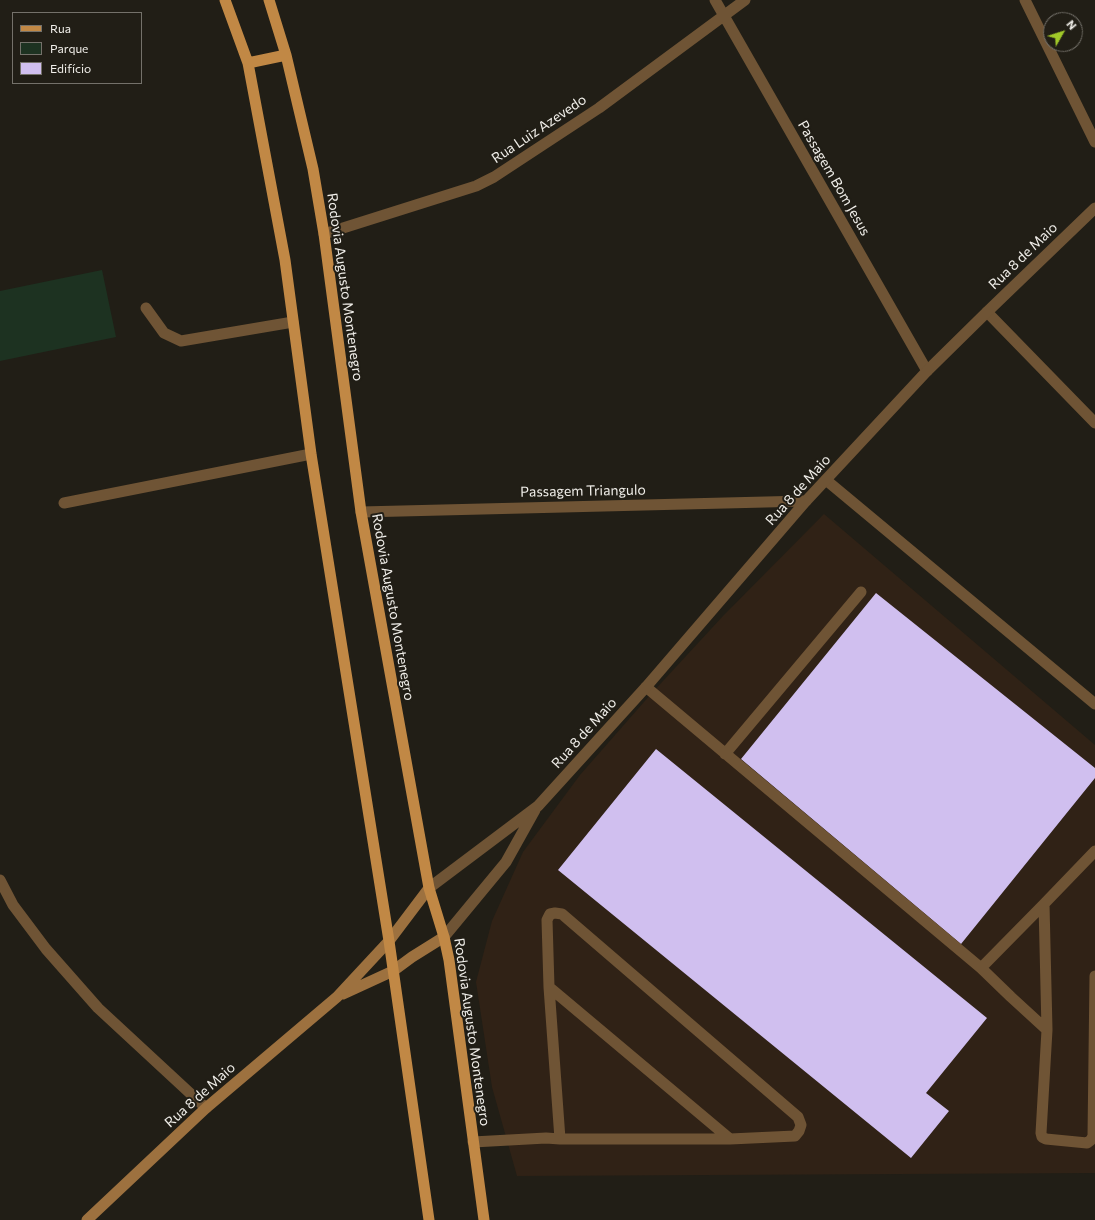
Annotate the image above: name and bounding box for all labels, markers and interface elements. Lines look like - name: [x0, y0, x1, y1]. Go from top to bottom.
- legend: [12, 12, 142, 84]
- north arrow: [1043, 12, 1083, 52]
- text: N: [1064, 17, 1080, 32]
- text: Rua: [50, 21, 71, 35]
- text: Parque: [50, 41, 88, 55]
- text: Edifício: [50, 61, 91, 75]
- street label: Rua Luiz Azevedo: [488, 91, 590, 167]
- street label: Passagem Bom Jesus: [794, 117, 874, 239]
- street label: Rodovia Augusto Montenegro: [323, 192, 367, 382]
- street label: Rua 8 de Maio: [985, 219, 1061, 293]
- street label: Rua 8 de Maio: [762, 451, 834, 529]
- street label: Passagem Triangulo: [520, 482, 646, 500]
- street label: Rodovia Augusto Montenegro: [368, 512, 418, 702]
- street label: Rua 8 de Maio: [548, 694, 620, 772]
- street label: Rodovia Augusto Montenegro: [450, 937, 494, 1127]
- street label: Rua 8 de Maio: [161, 1059, 239, 1131]

